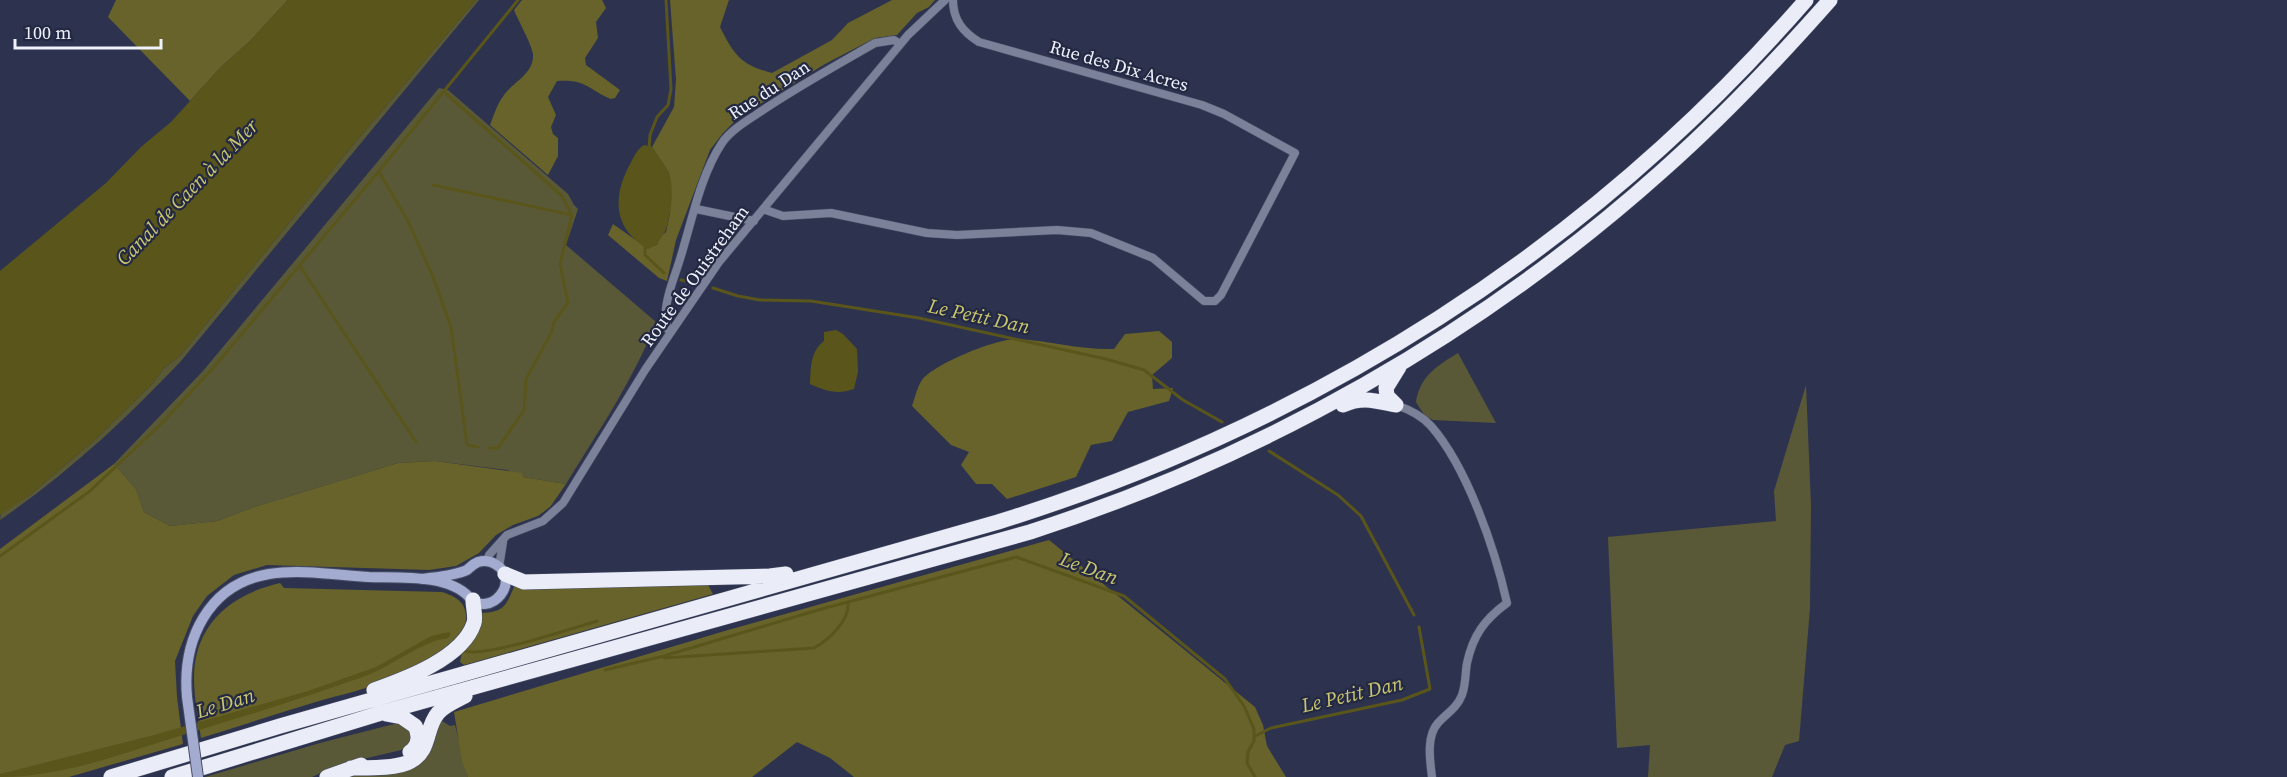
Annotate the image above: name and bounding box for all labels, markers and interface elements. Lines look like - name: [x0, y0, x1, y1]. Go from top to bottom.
- scale bar: [15, 12, 160, 50]
- text: 100 m: [24, 20, 71, 45]
- street label: Rue des Dix Acres: [1047, 34, 1192, 97]
- street label: Rue du Dan: [723, 54, 814, 125]
- water label: Canal de Caen à la Mer: [110, 112, 265, 271]
- street label: Route de Ouistreham: [635, 200, 754, 352]
- water label: Le Petit Dan: [925, 291, 1033, 341]
- water label: Le Dan: [1055, 544, 1123, 592]
- water label: Le Petit Dan: [1298, 669, 1406, 719]
- water label: Le Dan: [191, 681, 258, 725]

